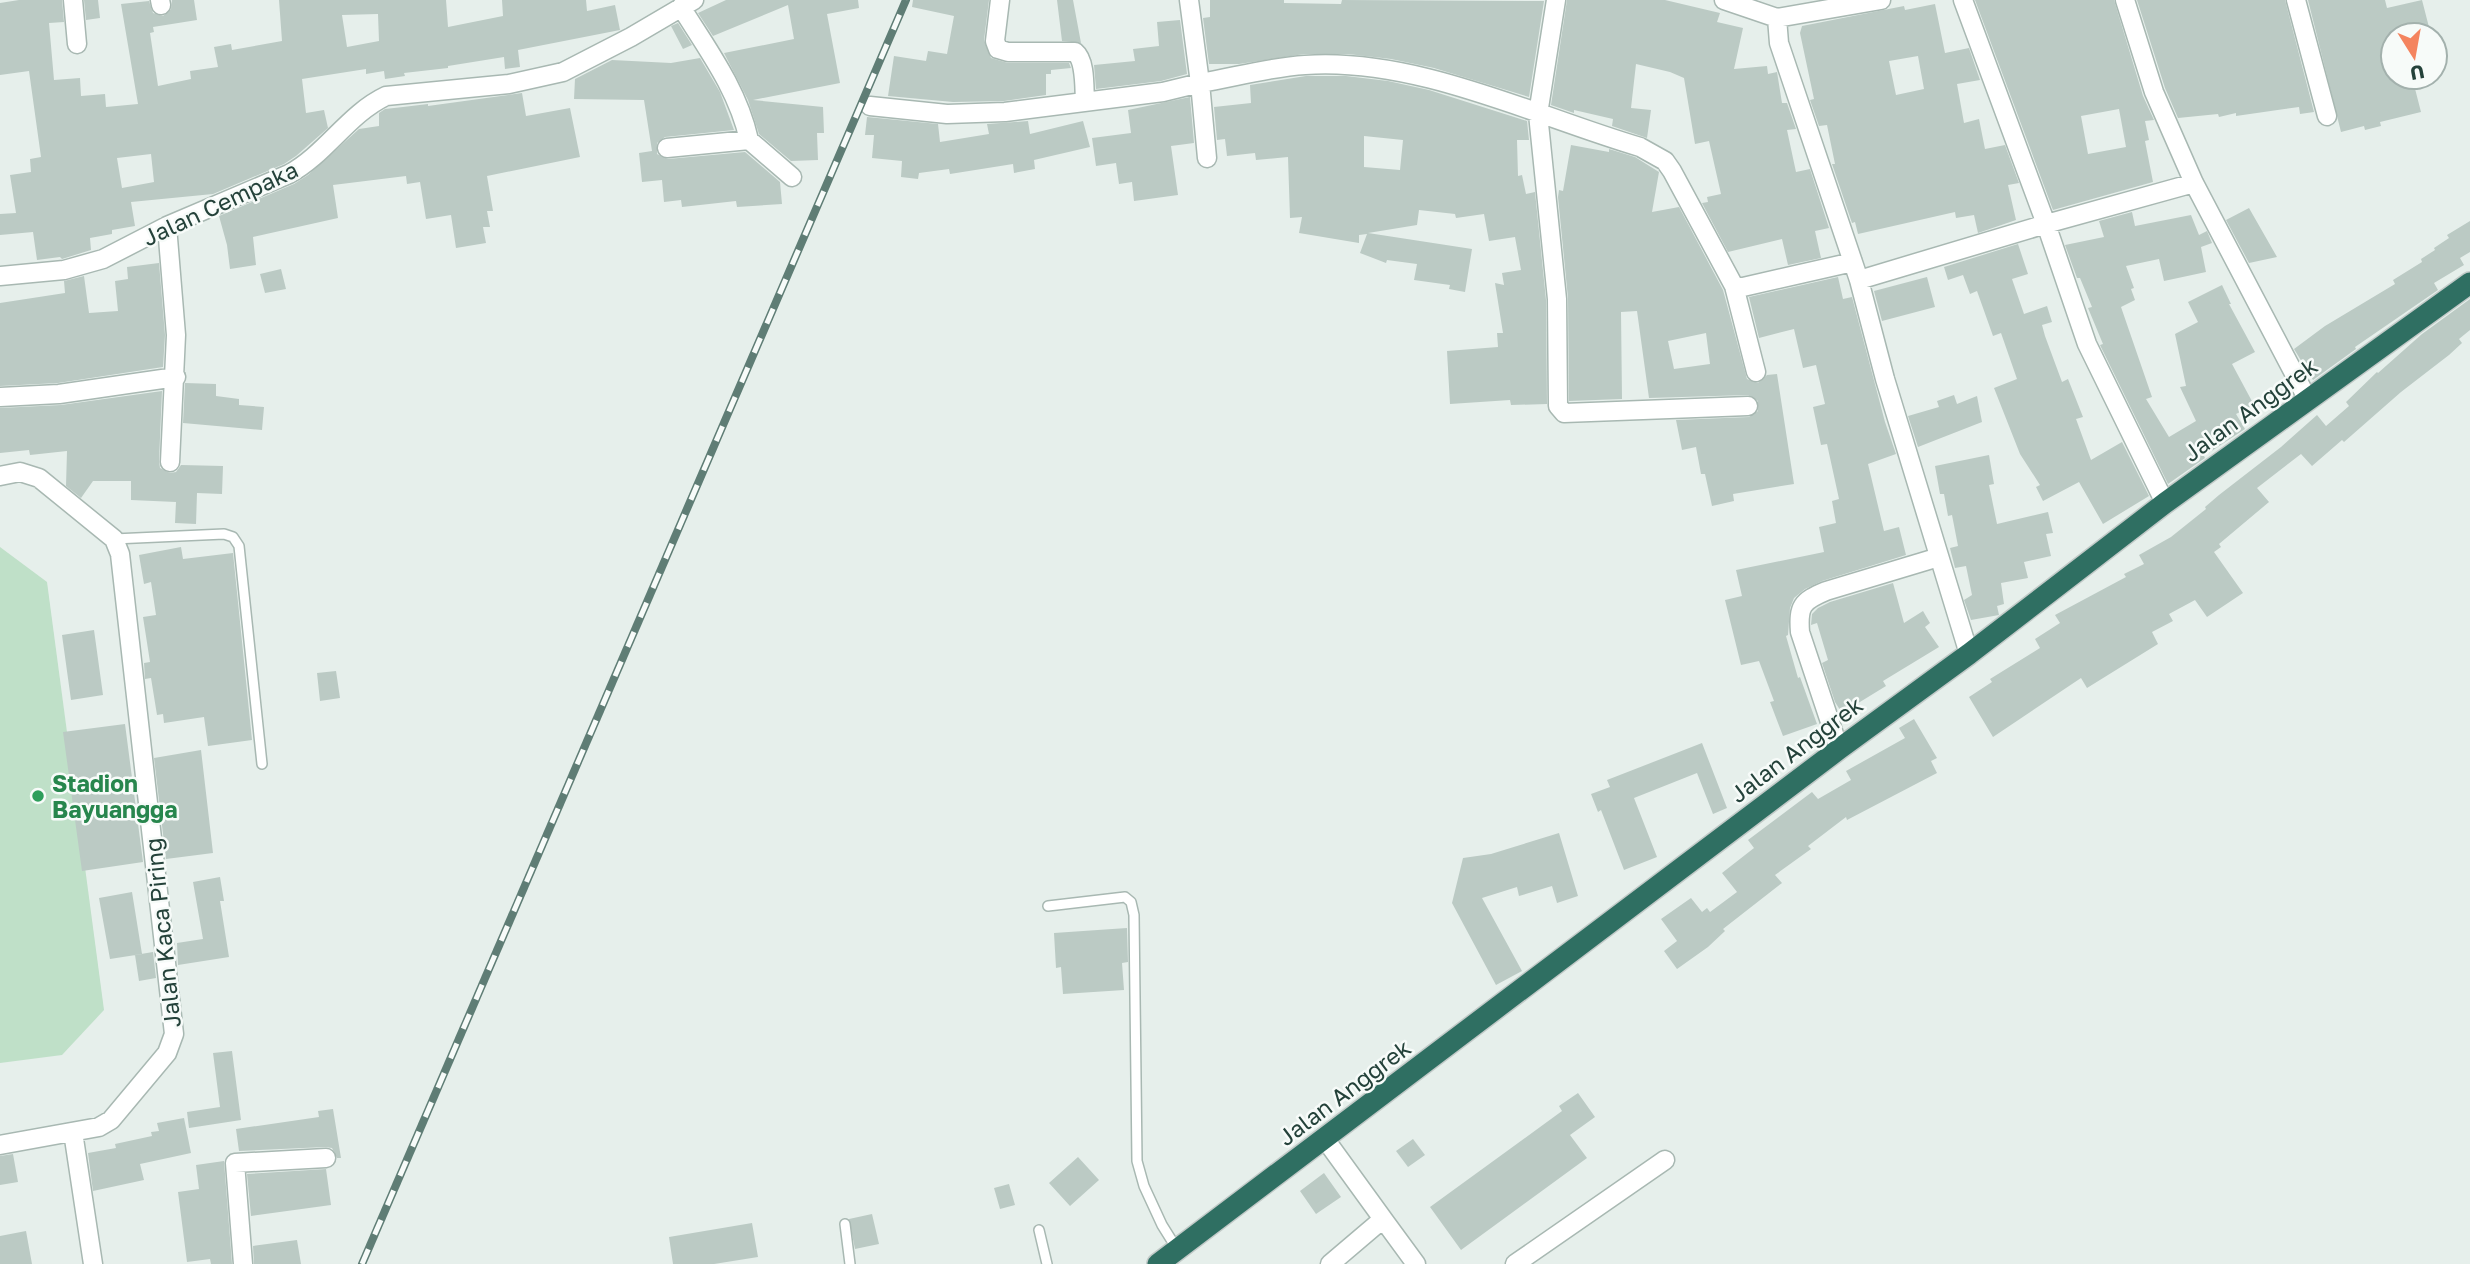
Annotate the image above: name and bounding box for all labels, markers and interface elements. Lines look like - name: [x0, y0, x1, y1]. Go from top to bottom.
- north arrow: [2379, 21, 2449, 91]
- text: U: [2408, 61, 2426, 86]
- street label: Jalan Cempaka: [138, 155, 302, 251]
- street label: Jalan Anggrek: [2177, 351, 2323, 467]
- street label: Jalan Anggrek: [1724, 690, 1868, 808]
- place label: Stadion Bayuangga: [52, 769, 178, 823]
- marker: Stadion Bayuangga: [30, 788, 46, 804]
- street label: Jalan Kaca Piring: [138, 837, 186, 1029]
- street label: Jalan Anggrek: [1272, 1033, 1416, 1151]

